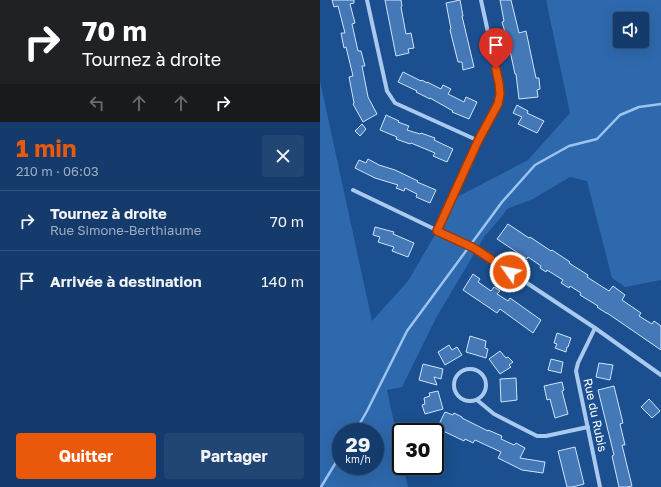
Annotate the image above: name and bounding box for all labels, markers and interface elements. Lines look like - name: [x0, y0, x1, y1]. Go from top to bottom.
- map controls: [613, 12, 649, 48]
- button: sound: [613, 12, 649, 48]
- text: 70 m: [82, 14, 147, 47]
- icon: right: [16, 16, 68, 68]
- pin: [479, 28, 513, 69]
- icon: arrive: [485, 34, 507, 56]
- text: Tournez à droite: [82, 48, 221, 70]
- icon: left: [86, 92, 108, 114]
- icon: ahead: [128, 92, 150, 114]
- icon: ahead: [170, 92, 192, 114]
- icon: right: [212, 92, 234, 114]
- text: 1 min: [16, 133, 76, 162]
- button: close: [262, 135, 304, 177]
- text: 210 m · 06:03: [16, 163, 99, 179]
- text: Tournez à droite: [50, 204, 167, 222]
- icon: right: [16, 210, 38, 232]
- text: 70 m: [270, 212, 304, 230]
- text: Rue Simone-Berthiaume: [50, 222, 201, 238]
- position arrow: [489, 251, 531, 293]
- icon: arrive: [16, 270, 38, 292]
- text: Arrivée à destination: [50, 272, 202, 290]
- text: 140 m: [261, 272, 304, 290]
- street label: Rue du Rubis: [580, 377, 611, 453]
- speed limit sign: 30: [392, 423, 444, 475]
- text: 29: [346, 432, 370, 456]
- button: Quitter: [16, 433, 156, 479]
- button: Partager: [164, 433, 304, 479]
- text: km/h: [345, 453, 371, 465]

